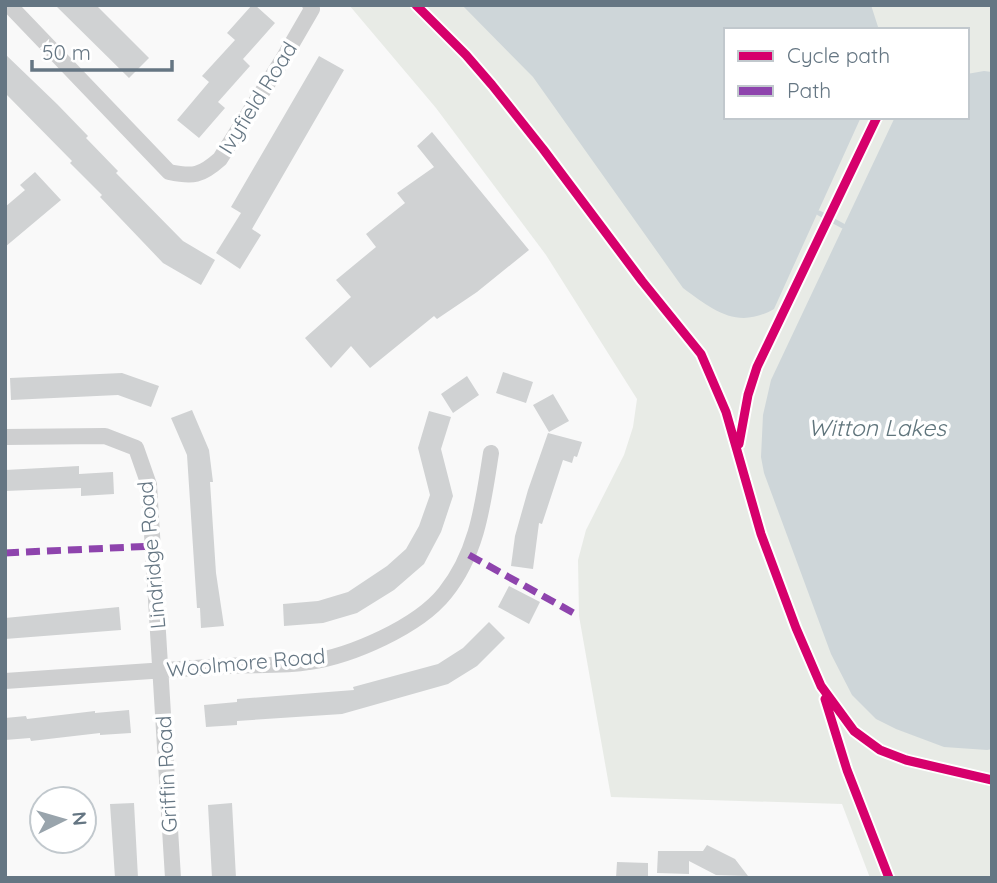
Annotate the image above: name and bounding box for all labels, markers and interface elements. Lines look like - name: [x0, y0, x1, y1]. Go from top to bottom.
- scale bar: [32, 28, 172, 72]
- legend: [724, 28, 969, 119]
- street label: Ivyfield Road: [212, 37, 302, 158]
- text: 50 m: [42, 39, 91, 65]
- text: Cycle path: [787, 42, 890, 68]
- text: Path: [787, 77, 831, 103]
- water label: Witton Lakes: [808, 413, 948, 442]
- street label: Lindridge Road: [132, 480, 170, 630]
- street label: Woolmore Road: [165, 642, 326, 682]
- street label: Griffin Road: [150, 715, 182, 833]
- north arrow: [28, 785, 98, 855]
- text: N: [67, 811, 92, 827]

